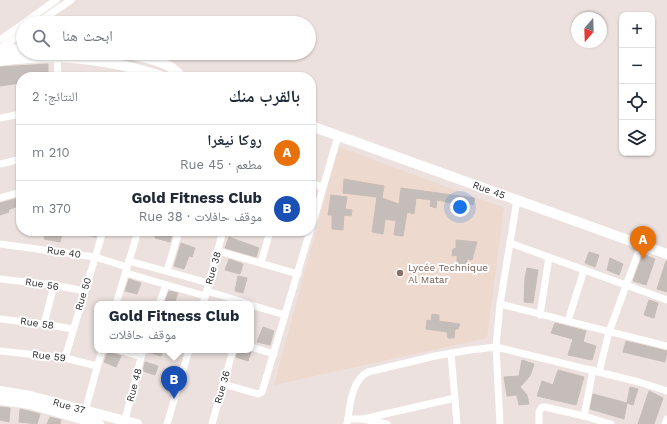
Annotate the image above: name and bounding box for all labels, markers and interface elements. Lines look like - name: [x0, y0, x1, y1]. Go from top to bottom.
- north arrow: [571, 12, 607, 48]
- map controls: [619, 12, 655, 156]
- button: +: [619, 12, 655, 48]
- search box: [16, 16, 316, 60]
- icon: search: [30, 27, 52, 49]
- text: ابحث هنا: [62, 27, 113, 45]
- button: −: [619, 48, 655, 84]
- button: locate: [619, 84, 655, 120]
- text: بالقرب منك: [229, 86, 300, 106]
- text: النتائج: 2: [32, 89, 78, 104]
- button: layers: [619, 120, 655, 156]
- text: روكا نيغرا: [207, 131, 262, 149]
- text: 210 m: [32, 145, 70, 160]
- text: A: [283, 145, 291, 160]
- text: مطعم · Rue 45: [180, 157, 262, 172]
- street label: Rue 45: [471, 179, 507, 201]
- text: Gold Fitness Club: [131, 189, 262, 207]
- your location: [450, 197, 470, 217]
- text: 370 m: [32, 201, 71, 216]
- text: B: [283, 201, 291, 216]
- text: موقف حافلات · Rue 38: [139, 209, 262, 224]
- pin: A: [630, 226, 656, 259]
- street label: Rue 40: [46, 244, 82, 260]
- street label: Rue 38: [203, 250, 223, 286]
- place label: Lycée Technique Al Matar: [408, 262, 488, 285]
- marker: Lycée Technique Al Matar: [395, 268, 405, 278]
- street label: Rue 56: [24, 276, 60, 292]
- street label: Rue 50: [73, 276, 93, 312]
- popup: [94, 301, 254, 353]
- text: Gold Fitness Club: [109, 307, 239, 325]
- street label: Rue 58: [19, 315, 55, 331]
- text: موقف حافلات: [109, 327, 176, 342]
- street label: Rue 59: [32, 348, 66, 364]
- pin: B: [161, 366, 187, 399]
- street label: Rue 48: [124, 367, 144, 403]
- street label: Rue 36: [212, 369, 232, 405]
- street label: Rue 37: [52, 396, 87, 416]

